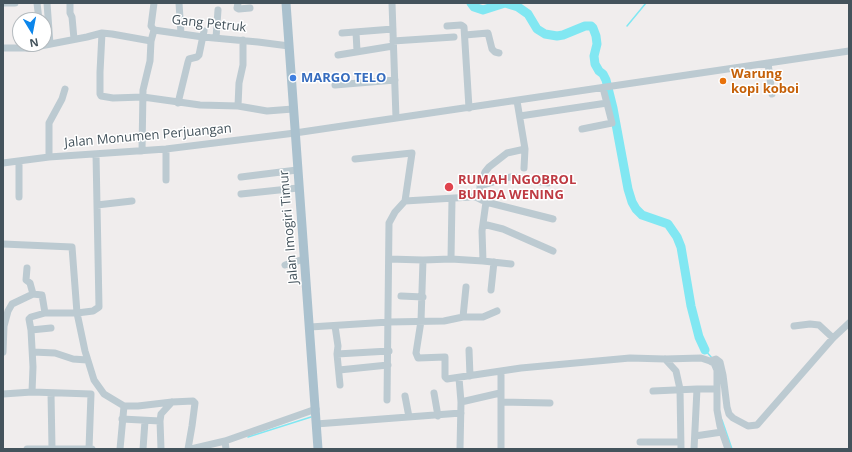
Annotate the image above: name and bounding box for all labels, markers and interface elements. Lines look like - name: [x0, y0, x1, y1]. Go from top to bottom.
- north arrow: [12, 12, 52, 52]
- street label: Gang Petruk: [171, 12, 247, 36]
- text: N: [28, 35, 40, 51]
- place label: Warung kopi koboi: [731, 66, 799, 97]
- place label: MARGO TELO: [301, 70, 386, 86]
- marker: MARGO TELO: [288, 73, 298, 83]
- marker: Warung kopi koboi: [718, 76, 728, 86]
- street label: Jalan Monumen Perjuangan: [64, 121, 232, 151]
- street label: Jalan Imogiri Timur: [276, 169, 302, 285]
- place label: RUMAH NGOBROL BUNDA WENING: [458, 172, 576, 203]
- marker: RUMAH NGOBROL BUNDA WENING: [443, 181, 455, 193]

